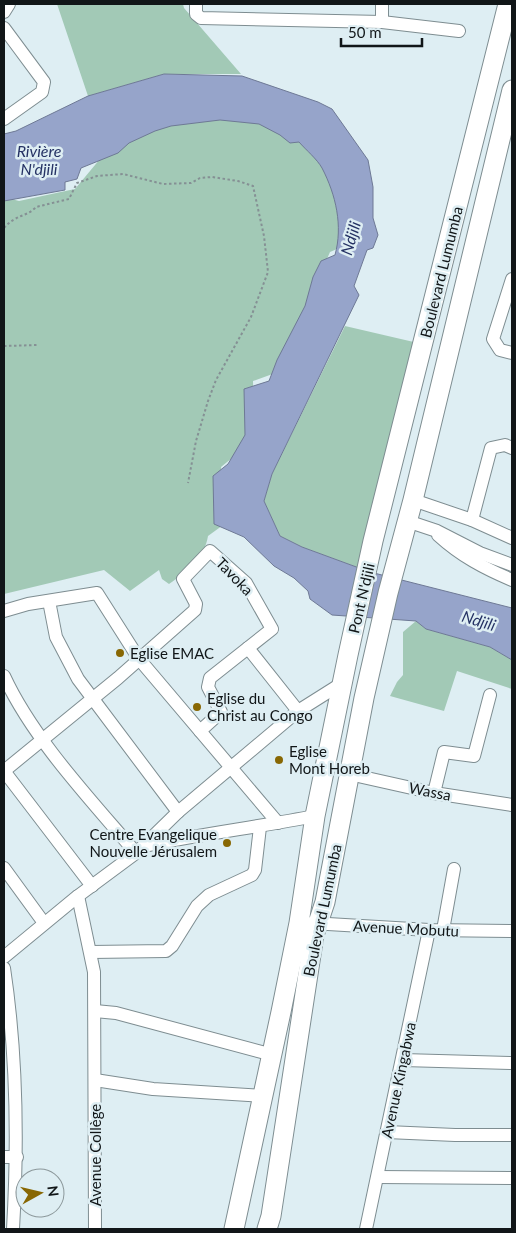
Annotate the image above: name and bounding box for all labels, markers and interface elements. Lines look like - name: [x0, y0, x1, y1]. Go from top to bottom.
- scale bar: [341, 15, 422, 47]
- text: 50 m: [348, 23, 382, 41]
- water label: Rivière N'djili: [17, 141, 62, 178]
- street label: Boulevard Lumumba: [416, 204, 466, 340]
- water label: Ndjili: [336, 219, 364, 257]
- street label: Tavoka: [213, 553, 257, 599]
- street label: Pont N'djili: [344, 561, 378, 635]
- water label: Ndjili: [460, 606, 498, 634]
- place label: Eglise EMAC: [130, 644, 214, 662]
- marker: Eglise EMAC: [114, 647, 126, 659]
- place label: Eglise du Christ au Congo: [207, 689, 313, 724]
- marker: Eglise du Christ au Congo: [191, 701, 203, 713]
- place label: Eglise Mont Horeb: [289, 742, 370, 777]
- marker: Eglise Mont Horeb: [273, 754, 285, 766]
- street label: Wassa: [407, 778, 453, 804]
- place label: Centre Evangelique Nouvelle Jérusalem: [90, 825, 217, 860]
- marker: Centre Evangelique Nouvelle Jérusalem: [221, 837, 233, 849]
- street label: Boulevard Lumumba: [299, 842, 345, 978]
- street label: Avenue Mobutu: [353, 916, 459, 940]
- street label: Avenue Kingabwa: [377, 1020, 419, 1140]
- street label: Avenue Collège: [86, 1104, 104, 1206]
- north arrow: [15, 1168, 65, 1218]
- text: N: [44, 1185, 63, 1198]

